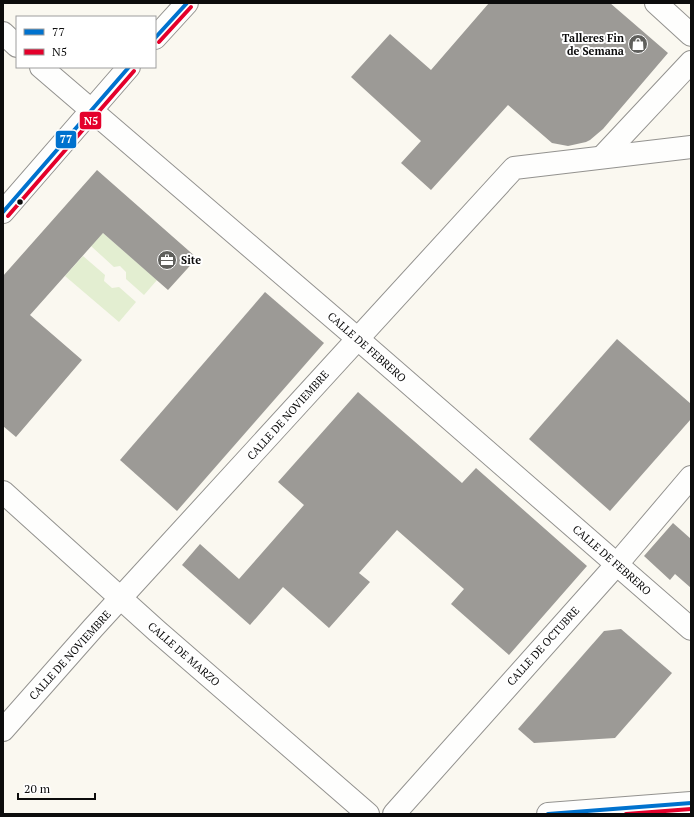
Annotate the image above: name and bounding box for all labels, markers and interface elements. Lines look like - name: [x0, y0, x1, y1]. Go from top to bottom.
- legend: [16, 16, 156, 68]
- text: 77: [52, 24, 65, 39]
- place label: Talleres Fin de Semana: [562, 31, 624, 58]
- shop icon: Talleres Fin de Semana: [627, 33, 649, 55]
- text: N5: [52, 44, 67, 59]
- line badge: N5: [79, 111, 102, 130]
- text: N5: [84, 114, 98, 128]
- line badge: 77: [55, 130, 77, 149]
- text: 77: [60, 132, 72, 146]
- unlabelled marker: [15, 197, 25, 207]
- office icon: Site: [156, 249, 178, 271]
- place label: Site: [181, 253, 201, 267]
- street label: CALLE DE FEBRERO: [325, 309, 409, 385]
- street label: CALLE DE NOVIEMBRE: [244, 367, 332, 463]
- street label: CALLE DE FEBRERO: [570, 522, 654, 598]
- street label: CALLE DE OCTUBRE: [504, 604, 582, 688]
- street label: CALLE DE NOVIEMBRE: [26, 607, 114, 703]
- street label: CALLE DE MARZO: [145, 619, 223, 689]
- scale bar: [18, 775, 95, 801]
- text: 20 m: [24, 781, 51, 796]

